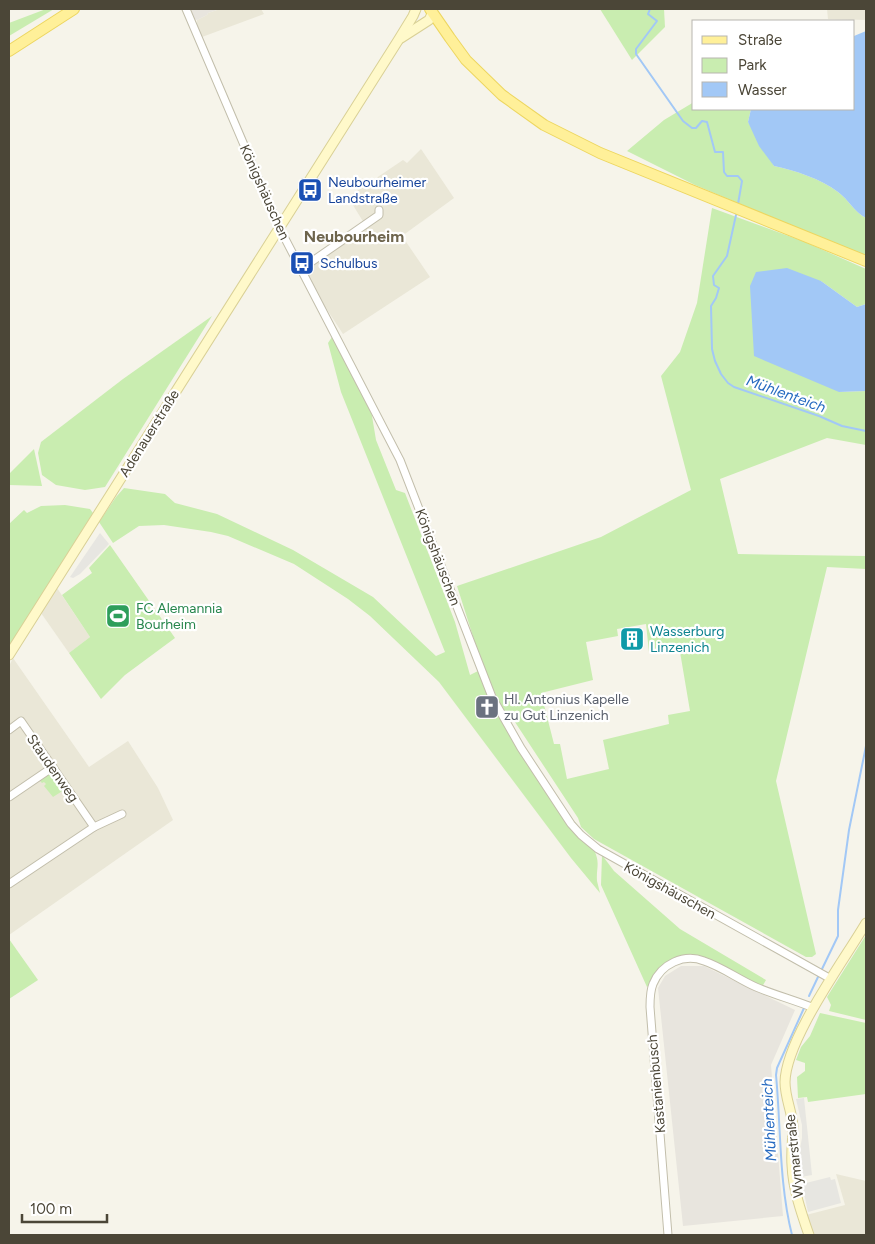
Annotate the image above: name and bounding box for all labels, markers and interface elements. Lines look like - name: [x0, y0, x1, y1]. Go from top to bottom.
- legend: [692, 20, 855, 110]
- text: Straße: [738, 31, 782, 49]
- text: Park: [738, 56, 767, 74]
- text: Wasser: [738, 81, 787, 99]
- street label: Königshäuschen: [236, 142, 293, 243]
- place label: Neubourheimer Landstraße: [328, 174, 426, 207]
- bus stop icon: Neubourheimer Landstraße: [297, 177, 323, 203]
- district label: Neubourheim: [304, 227, 404, 246]
- bus stop icon: Schulbus: [289, 250, 315, 276]
- place label: Schulbus: [320, 255, 377, 272]
- water label: Mühlenteich: [744, 371, 828, 417]
- street label: Adenauerstraße: [116, 386, 183, 480]
- street label: Königshäuschen: [411, 506, 464, 608]
- place label: FC Alemannia Bourheim: [136, 600, 222, 633]
- sports icon: FC Alemannia Bourheim: [105, 603, 131, 629]
- place label: Wasserburg Linzenich: [650, 623, 724, 656]
- building icon: Wasserburg Linzenich: [619, 626, 645, 652]
- place label: Hl. Antonius Kapelle zu Gut Linzenich: [504, 691, 629, 724]
- church icon: Hl. Antonius Kapelle zu Gut Linzenich: [474, 694, 500, 720]
- street label: Staudenweg: [23, 731, 82, 806]
- street label: Königshäuschen: [621, 858, 719, 923]
- street label: Kastanienbusch: [644, 1034, 669, 1134]
- water label: Mühlenteich: [758, 1078, 780, 1162]
- street label: Wymarstraße: [782, 1113, 807, 1199]
- scale bar: [22, 1192, 108, 1224]
- text: 100 m: [30, 1200, 72, 1218]

